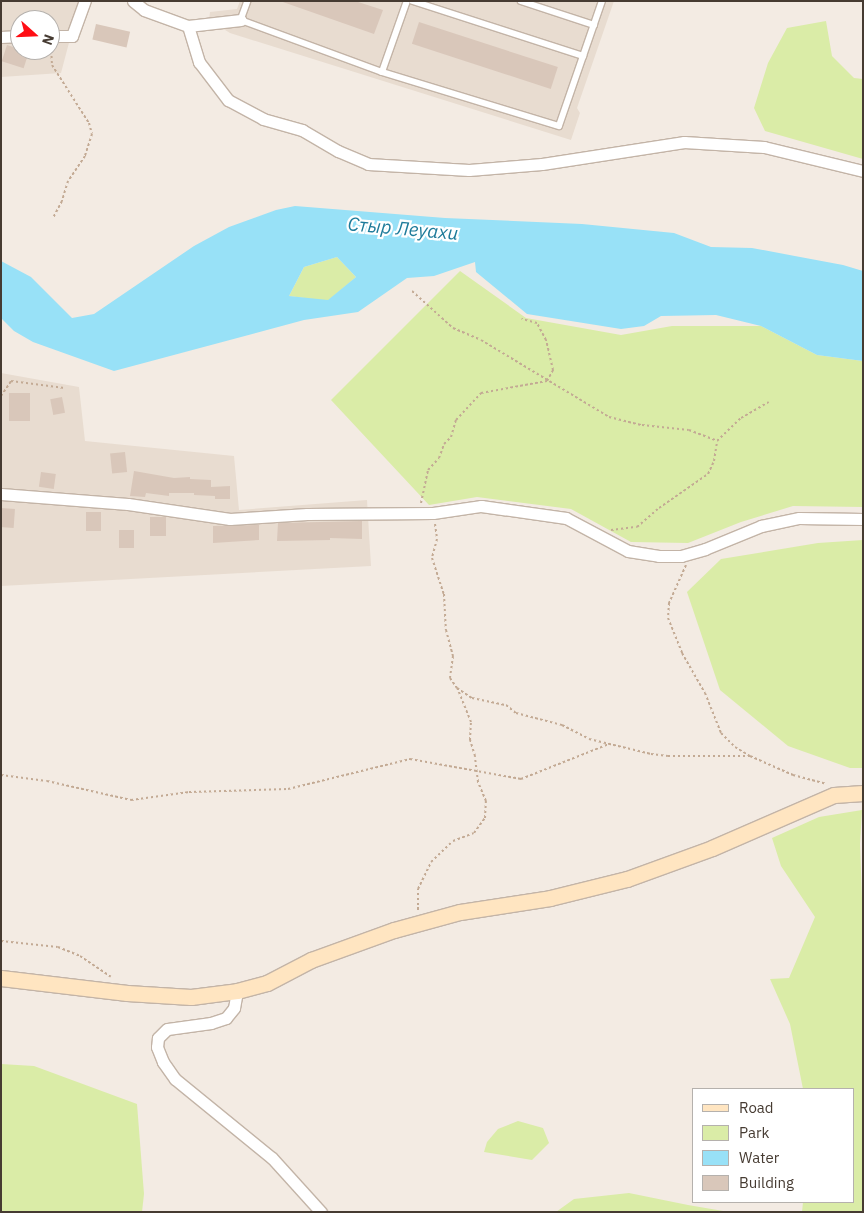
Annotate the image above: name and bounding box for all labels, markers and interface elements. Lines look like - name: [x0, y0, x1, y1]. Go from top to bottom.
- north arrow: [10, 10, 60, 60]
- text: N: [38, 32, 58, 48]
- water label: Стыр Леуахи: [347, 213, 459, 245]
- legend: [692, 1088, 854, 1203]
- text: Road: [739, 1098, 774, 1117]
- text: Park: [739, 1123, 769, 1142]
- text: Water: [739, 1148, 779, 1167]
- text: Building: [739, 1173, 794, 1192]

